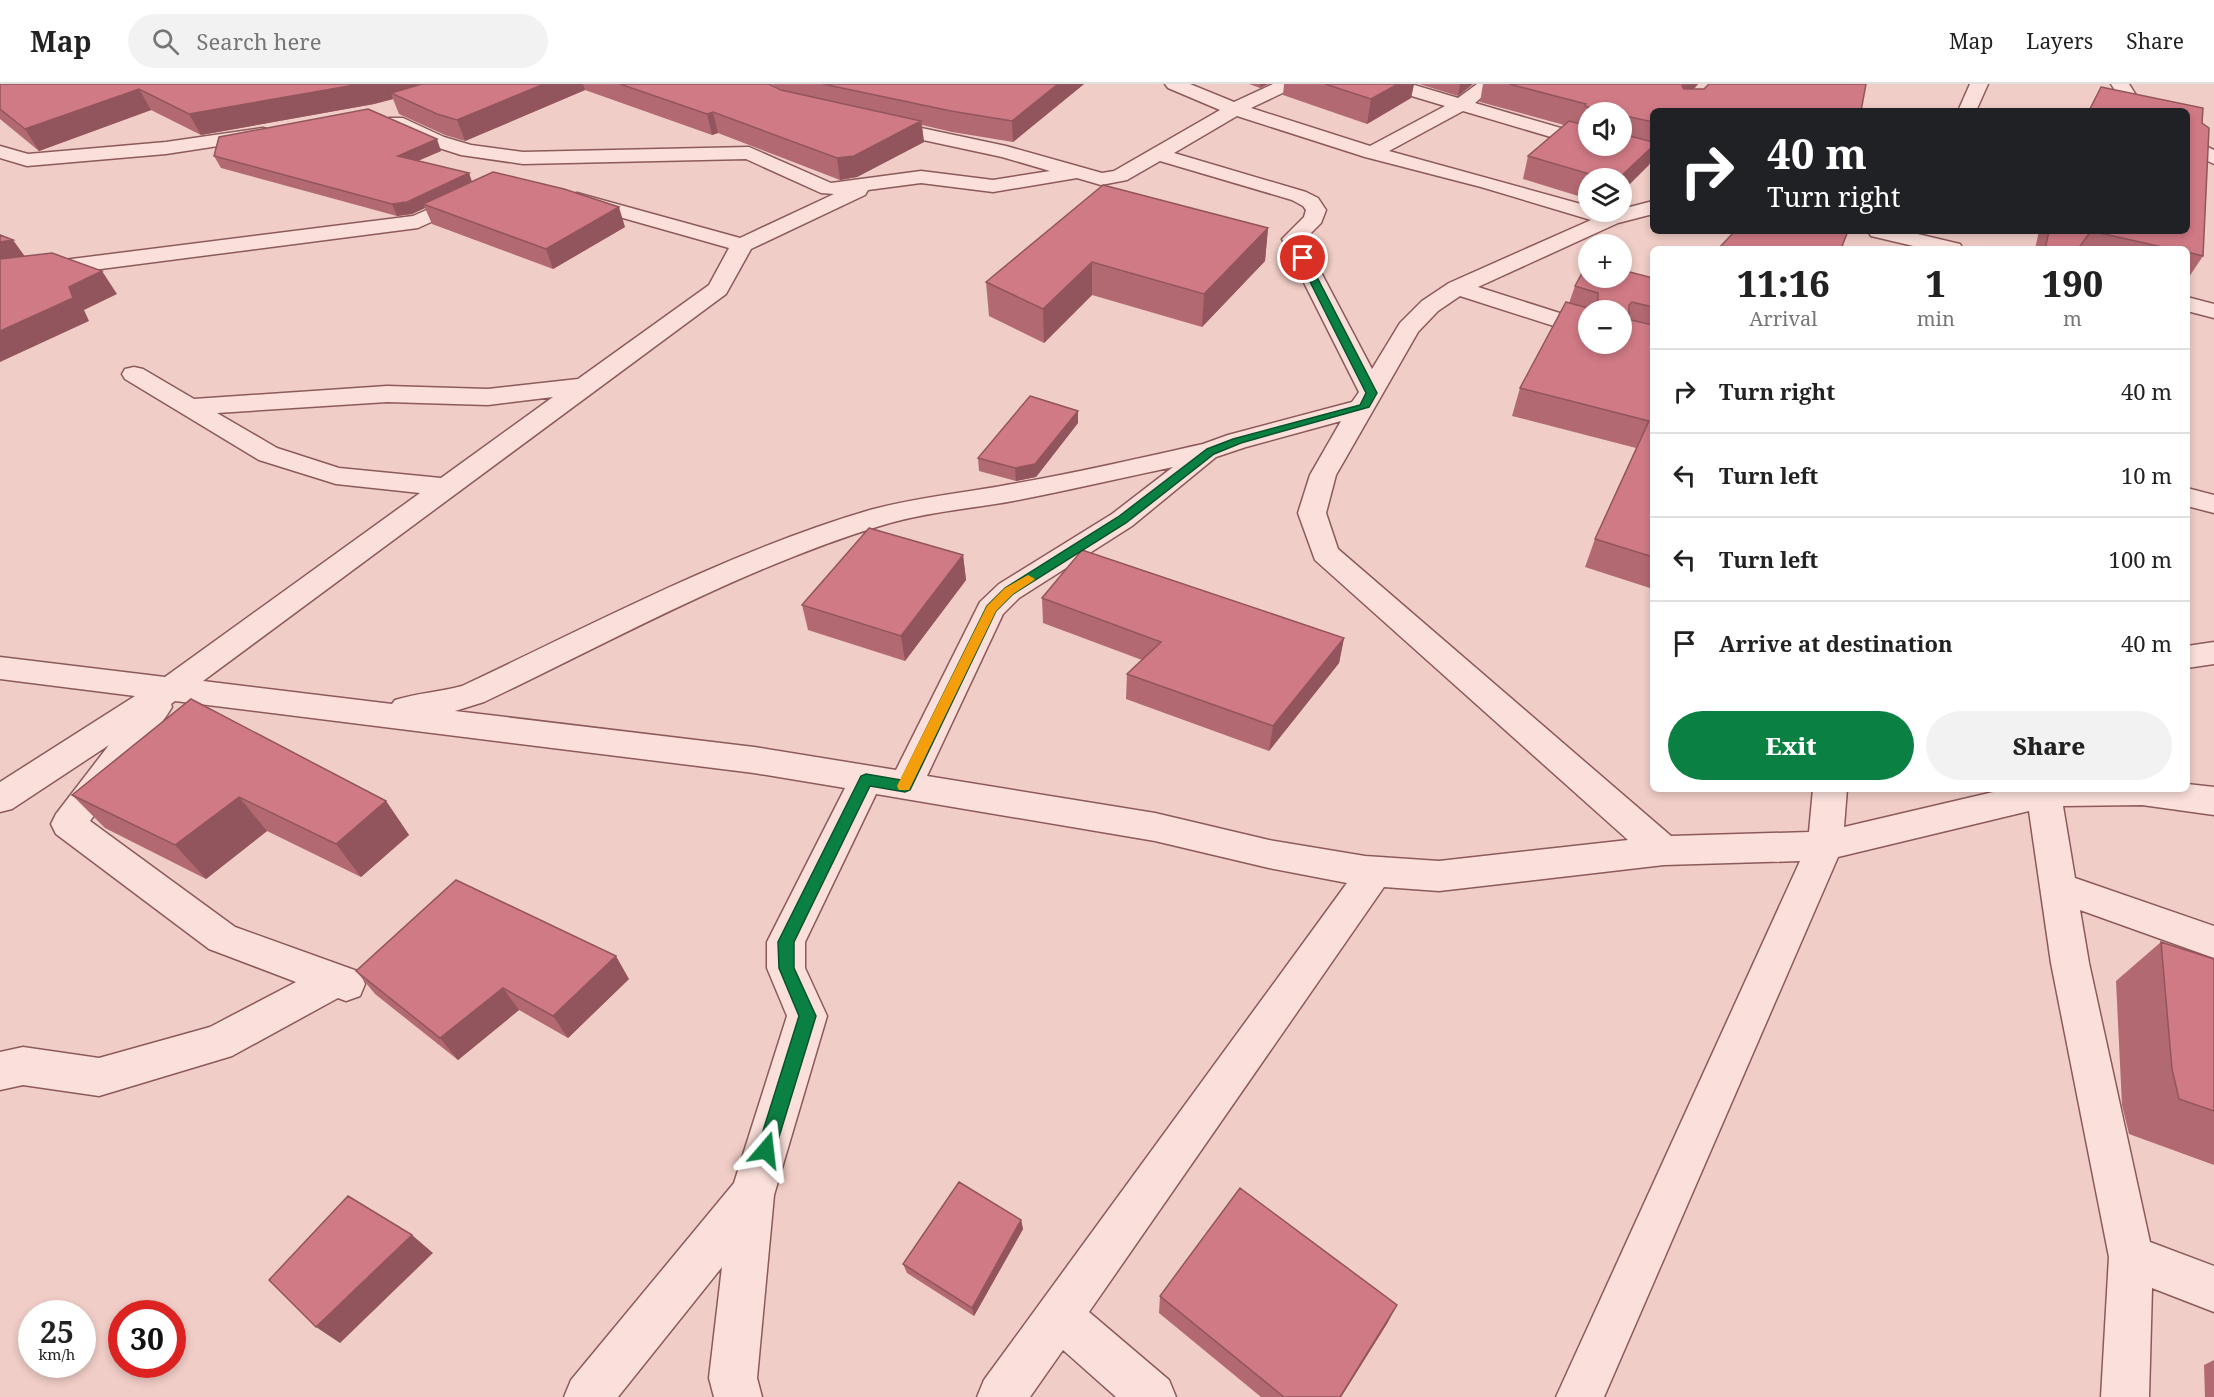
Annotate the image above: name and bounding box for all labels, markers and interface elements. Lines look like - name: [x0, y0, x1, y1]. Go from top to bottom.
- search box: [128, 14, 548, 68]
- text: Map: [30, 22, 92, 60]
- icon: search: [149, 25, 182, 58]
- text: Search here: [197, 26, 321, 56]
- text: Map: [1949, 27, 1993, 55]
- text: Layers: [2026, 27, 2093, 55]
- text: Share: [2126, 27, 2184, 55]
- map controls: [1578, 102, 1632, 354]
- button: sound: [1578, 102, 1632, 156]
- text: 40 m: [1767, 124, 1867, 181]
- icon: right: [1668, 132, 1746, 210]
- button: layers: [1578, 168, 1632, 222]
- text: Turn right: [1767, 178, 1900, 215]
- pin: [1277, 232, 1328, 283]
- button: +: [1578, 234, 1632, 288]
- icon: arrive: [1286, 241, 1319, 274]
- text: 11:16: [1737, 259, 1830, 308]
- text: 1: [1926, 259, 1946, 308]
- text: 190: [2042, 259, 2103, 308]
- button: −: [1578, 300, 1632, 354]
- text: Arrival: [1749, 305, 1818, 332]
- text: min: [1917, 305, 1955, 332]
- text: m: [2063, 305, 2082, 332]
- icon: right: [1668, 375, 1701, 408]
- text: Turn right: [1719, 376, 1835, 406]
- text: 40 m: [2121, 376, 2172, 406]
- icon: left: [1668, 459, 1701, 492]
- text: Turn left: [1719, 460, 1818, 490]
- text: 10 m: [2121, 460, 2172, 490]
- icon: left: [1668, 543, 1701, 576]
- text: Turn left: [1719, 544, 1818, 574]
- text: 100 m: [2109, 544, 2172, 574]
- icon: arrive: [1668, 627, 1701, 660]
- text: Arrive at destination: [1719, 628, 1953, 658]
- text: 40 m: [2121, 628, 2172, 658]
- button: Exit: [1668, 711, 1914, 780]
- button: Share: [1926, 711, 2172, 780]
- position arrow: [734, 1118, 798, 1182]
- speed limit sign: 30: [108, 1300, 186, 1378]
- text: 25: [40, 1311, 74, 1352]
- text: km/h: [39, 1344, 75, 1364]

